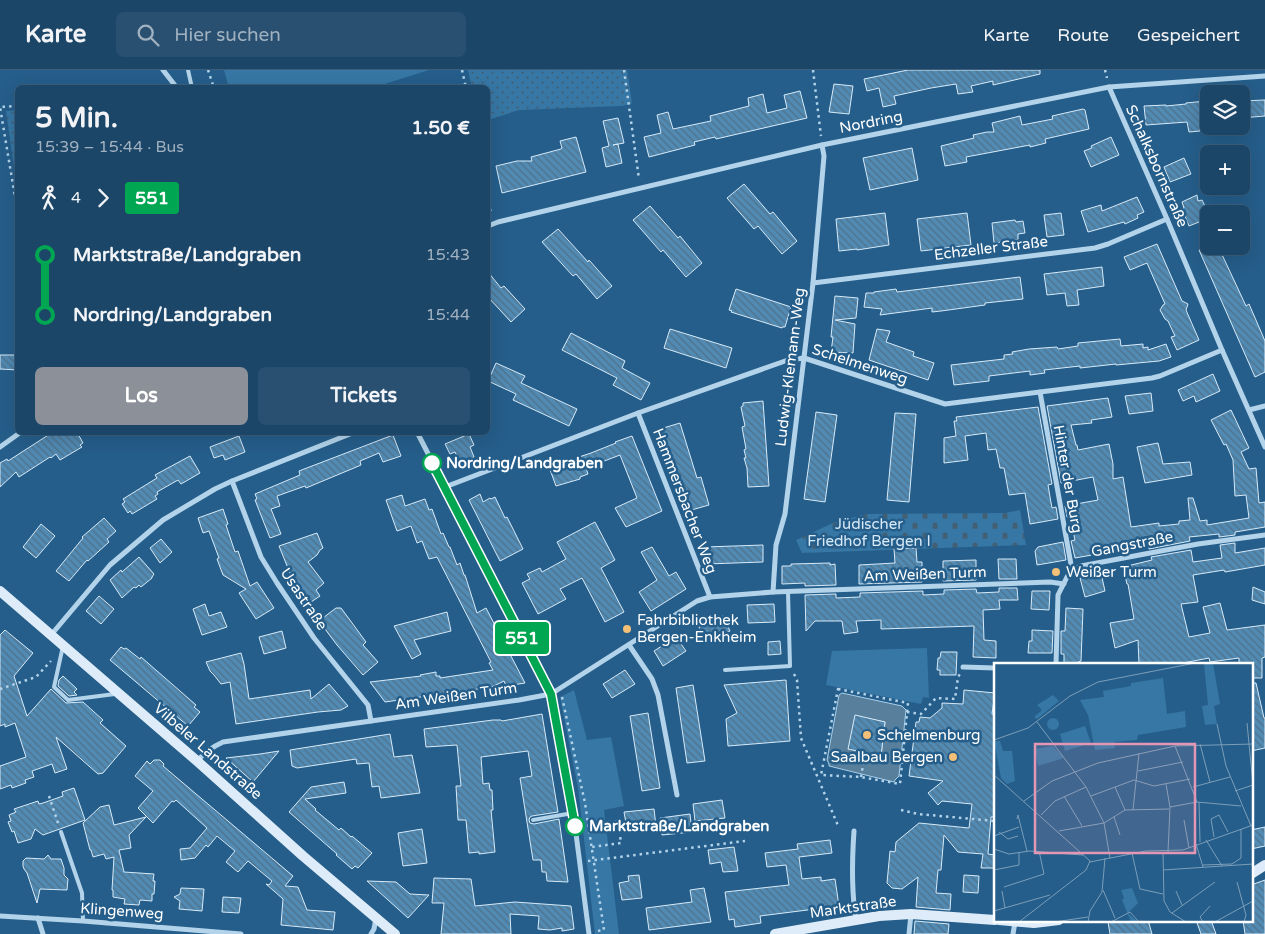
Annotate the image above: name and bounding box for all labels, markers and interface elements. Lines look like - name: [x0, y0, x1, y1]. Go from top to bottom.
- search box: [116, 12, 466, 57]
- text: Karte: [25, 20, 86, 49]
- icon: search: [134, 21, 162, 49]
- text: Hier suchen: [174, 24, 281, 46]
- text: Karte: [983, 24, 1029, 46]
- text: Route: [1057, 24, 1109, 46]
- text: Gespeichert: [1137, 24, 1240, 46]
- map controls: [1200, 85, 1250, 255]
- button: layers: [1200, 85, 1250, 135]
- text: 5 Min.: [35, 101, 118, 135]
- street label: Schalksbornstraße: [1122, 102, 1192, 230]
- street label: Nordring: [838, 107, 904, 137]
- text: 1.50 €: [411, 117, 470, 139]
- text: 15:39 – 15:44 · Bus: [35, 137, 184, 157]
- button: +: [1200, 145, 1250, 195]
- icon: walk: [35, 184, 63, 212]
- icon: forward: [89, 184, 117, 212]
- text: 551: [135, 187, 169, 209]
- text: 4: [71, 188, 81, 208]
- button: −: [1200, 205, 1250, 255]
- street label: Echzeller Straße: [933, 232, 1049, 264]
- text: Marktstraße/Landgraben: [73, 244, 301, 266]
- text: 15:43: [426, 245, 470, 265]
- street label: Ludwig-Klemann-Weg: [771, 287, 809, 447]
- text: Nordring/Landgraben: [73, 304, 272, 326]
- text: 15:44: [426, 305, 470, 325]
- street label: Schelmenweg: [810, 340, 910, 388]
- button: Los: [35, 367, 248, 425]
- button: Tickets: [258, 367, 470, 425]
- street label: Hinter der Burg: [1050, 423, 1086, 535]
- street label: Hammersbacher Weg: [649, 426, 721, 576]
- marker: Nordring/Landgraben: [422, 453, 442, 473]
- place label: Nordring/Landgraben: [446, 454, 603, 473]
- park label: Jüdischer Friedhof Bergen I: [807, 515, 931, 550]
- street label: Gangstraße: [1090, 527, 1174, 561]
- street label: Am Weißen Turm: [863, 563, 987, 585]
- place label: Weißer Turm: [1066, 563, 1157, 581]
- street label: Usastraße: [277, 564, 331, 634]
- marker: Weißer Turm: [1050, 566, 1062, 578]
- place label: Fahrbibliothek Bergen-Enkheim: [637, 611, 756, 646]
- line badge: 551: [493, 622, 551, 654]
- marker: Fahrbibliothek Bergen-Enkheim: [621, 623, 633, 635]
- text: 551: [505, 627, 539, 649]
- inset map: [994, 663, 1252, 922]
- street label: Am Weißen Turm: [394, 679, 518, 713]
- street label: Vilbeler Landstraße: [150, 699, 266, 803]
- place label: Schelmenburg: [877, 726, 981, 744]
- marker: Schelmenburg: [861, 729, 873, 741]
- place label: Saalbau Bergen: [831, 748, 943, 766]
- marker: Saalbau Bergen: [947, 751, 959, 763]
- marker: Marktstraße/Landgraben: [565, 816, 585, 836]
- place label: Marktstraße/Landgraben: [589, 817, 769, 836]
- street label: Marktstraße: [809, 892, 897, 922]
- street label: Klingenweg: [80, 899, 164, 923]

